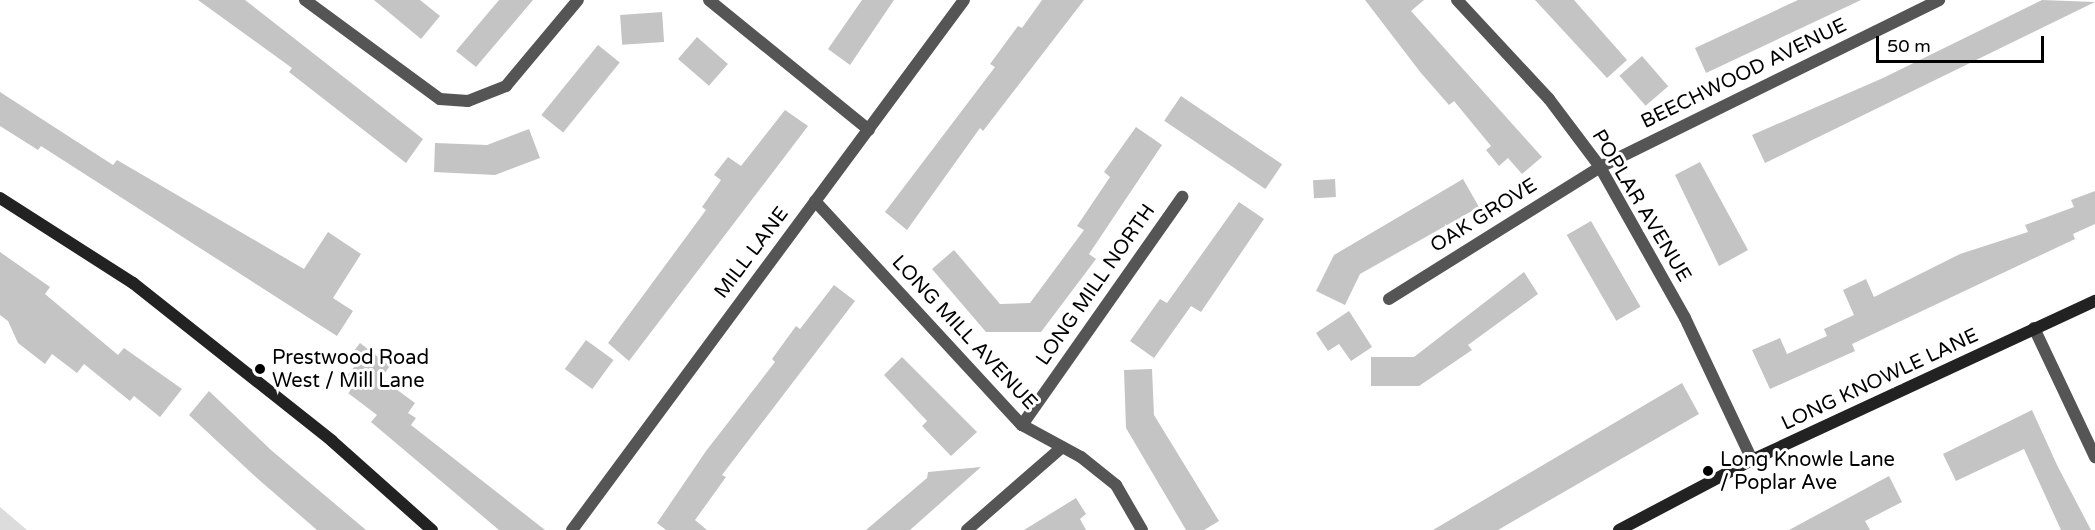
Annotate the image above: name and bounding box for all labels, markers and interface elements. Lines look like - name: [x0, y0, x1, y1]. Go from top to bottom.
- street label: BEECHWOOD AVENUE: [1637, 14, 1851, 134]
- scale bar: [1879, 24, 2047, 62]
- text: 50 m: [1887, 35, 1931, 57]
- street label: POPLAR AVENUE: [1586, 126, 1696, 286]
- street label: OAK GROVE: [1426, 174, 1542, 258]
- street label: LONG MILL NORTH: [1031, 200, 1161, 370]
- street label: MILL LANE: [710, 203, 794, 303]
- street label: LONG MILL AVENUE: [886, 251, 1042, 415]
- street label: LONG KNOWLE LANE: [1778, 324, 1982, 436]
- place label: Prestwood Road West / Mill Lane: [272, 346, 429, 393]
- marker: Prestwood Road West / Mill Lane: [253, 362, 267, 376]
- place label: Long Knowle Lane / Poplar Ave: [1720, 448, 1895, 495]
- marker: Long Knowle Lane / Poplar Ave: [1701, 464, 1715, 478]

